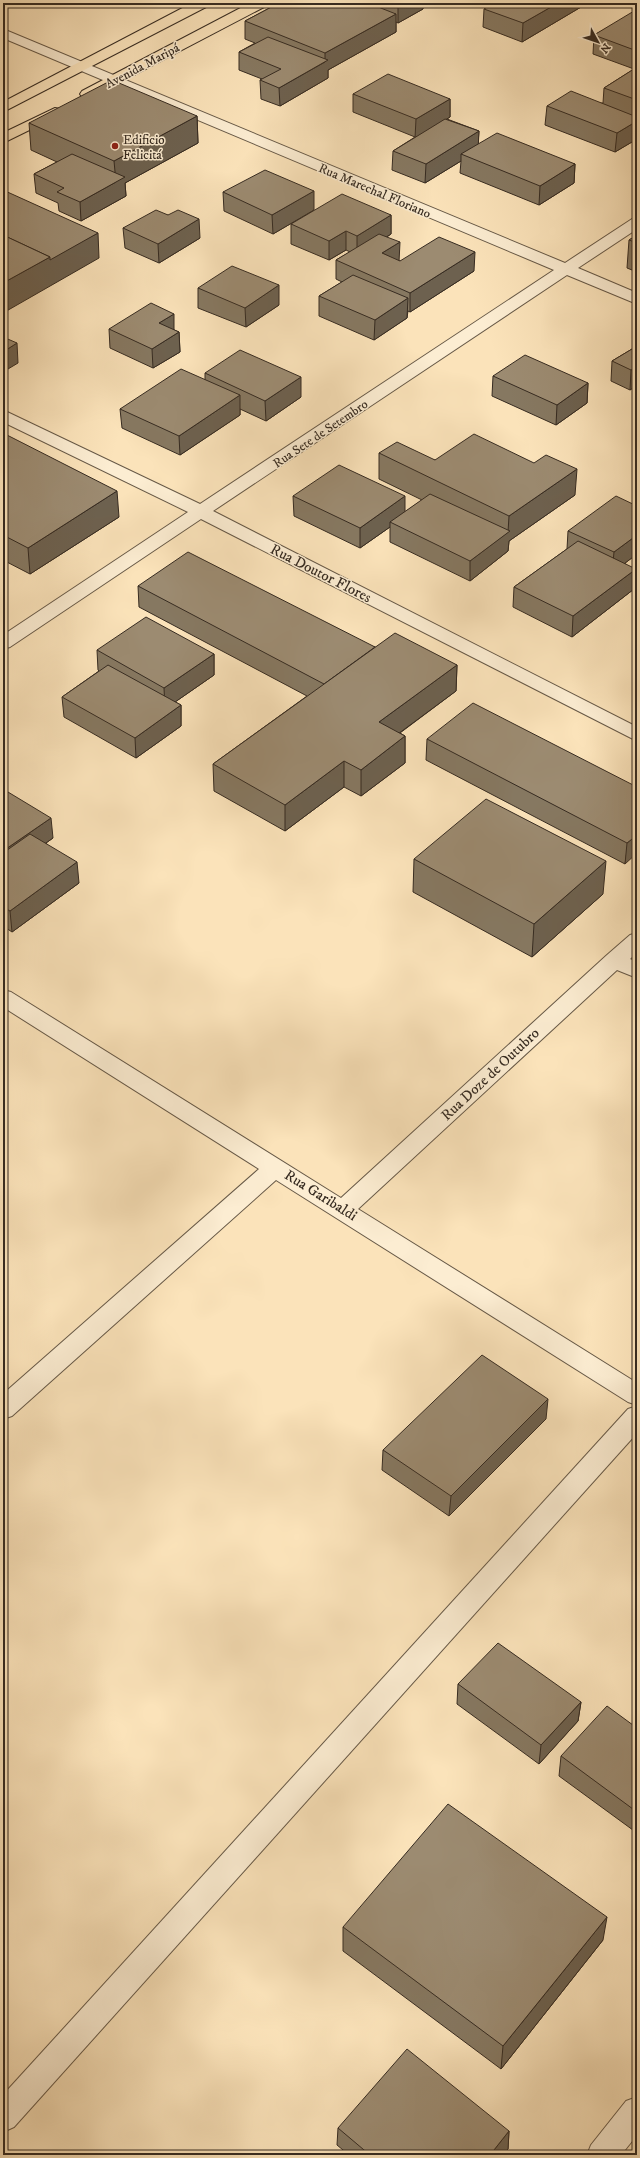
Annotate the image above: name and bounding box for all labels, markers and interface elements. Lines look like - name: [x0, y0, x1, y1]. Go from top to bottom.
- north arrow: [578, 22, 618, 62]
- street label: Avenida Maripá: [103, 39, 183, 92]
- text: N: [597, 40, 613, 56]
- place label: Edificio Felicitá: [123, 132, 165, 163]
- marker: Edificio Felicitá: [110, 141, 120, 151]
- street label: Rua Marechal Floriano: [316, 160, 433, 222]
- street label: Rua Sete de Setembro: [270, 396, 371, 472]
- street label: Rua Doutor Flores: [267, 540, 375, 607]
- street label: Rua Doze de Outubro: [437, 1024, 544, 1125]
- street label: Rua Garibaldi: [281, 1166, 361, 1225]

